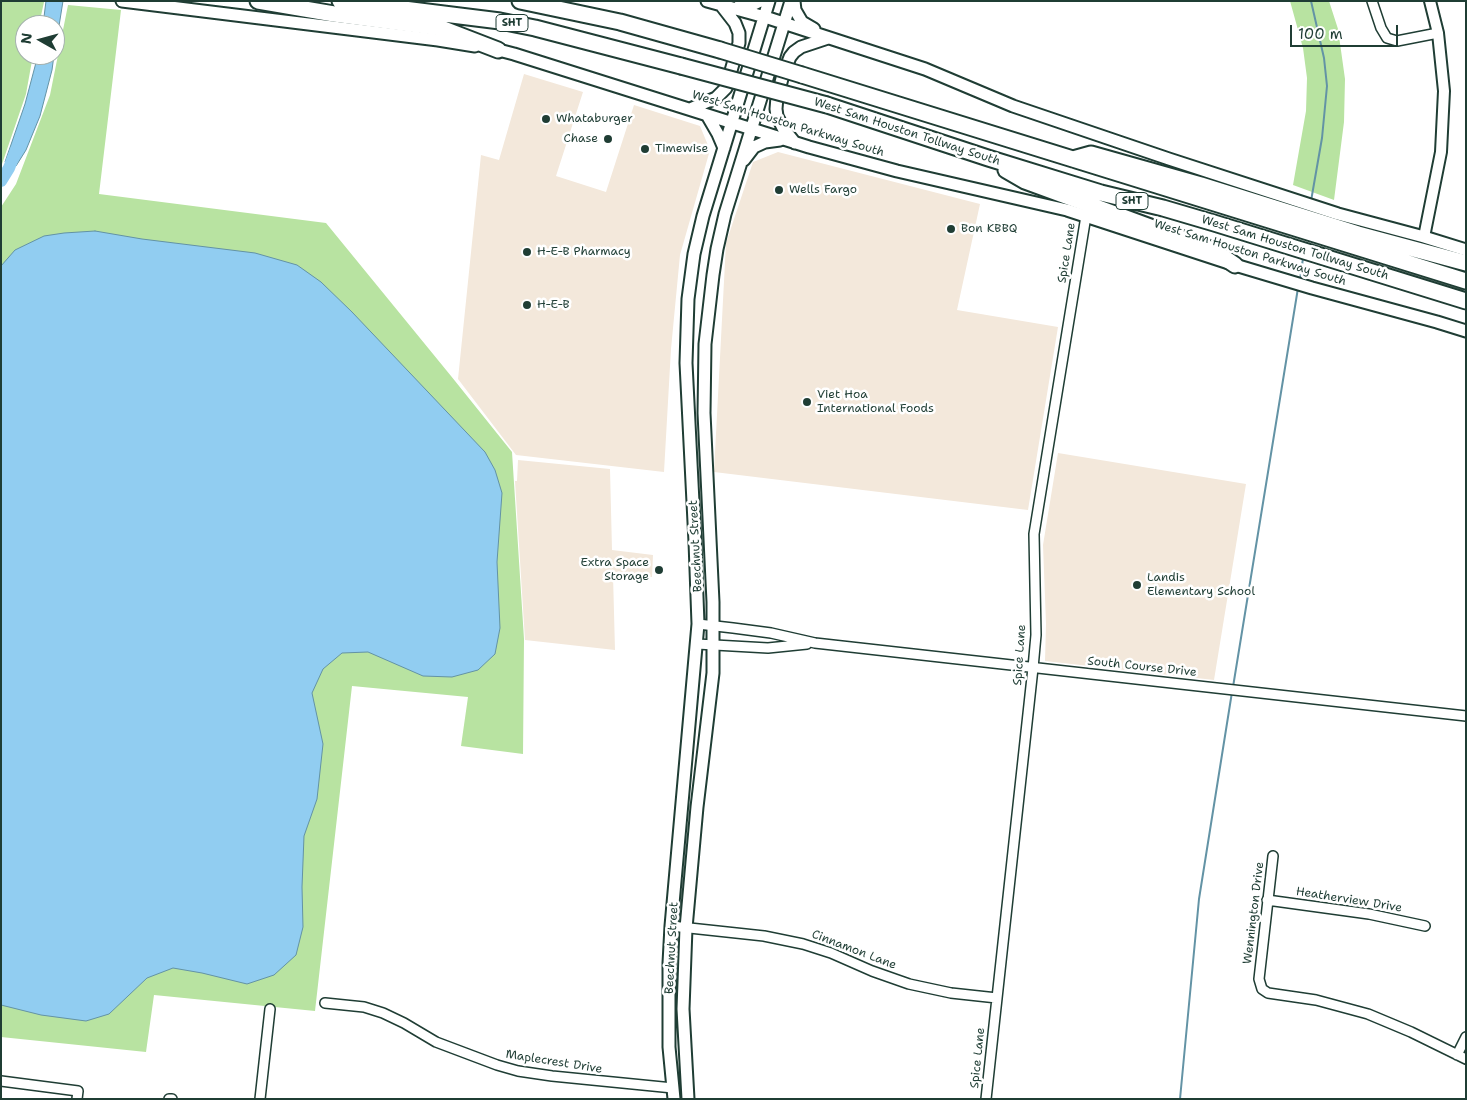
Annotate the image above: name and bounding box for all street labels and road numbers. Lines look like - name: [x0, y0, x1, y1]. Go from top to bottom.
- road number: SHT: [496, 14, 528, 32]
- street label: West Sam Houston Parkway South: [690, 88, 886, 160]
- street label: West Sam Houston Tollway South: [812, 95, 1002, 169]
- road number: SHT: [1116, 192, 1148, 210]
- street label: West Sam Houston Tollway South: [1200, 213, 1390, 283]
- street label: West Sam Houston Parkway South: [1152, 217, 1348, 289]
- street label: Spice Lane: [1055, 222, 1079, 284]
- street label: Beechnut Street: [686, 500, 706, 592]
- street label: Spice Lane: [1011, 624, 1029, 686]
- street label: South Course Drive: [1087, 654, 1197, 680]
- street label: Wennington Drive: [1241, 861, 1267, 965]
- street label: Heatherview Drive: [1295, 884, 1403, 916]
- street label: Beechnut Street: [662, 902, 682, 994]
- street label: Cinnamon Lane: [810, 927, 898, 973]
- street label: Spice Lane: [968, 1027, 988, 1089]
- street label: Maplecrest Drive: [505, 1047, 603, 1077]

